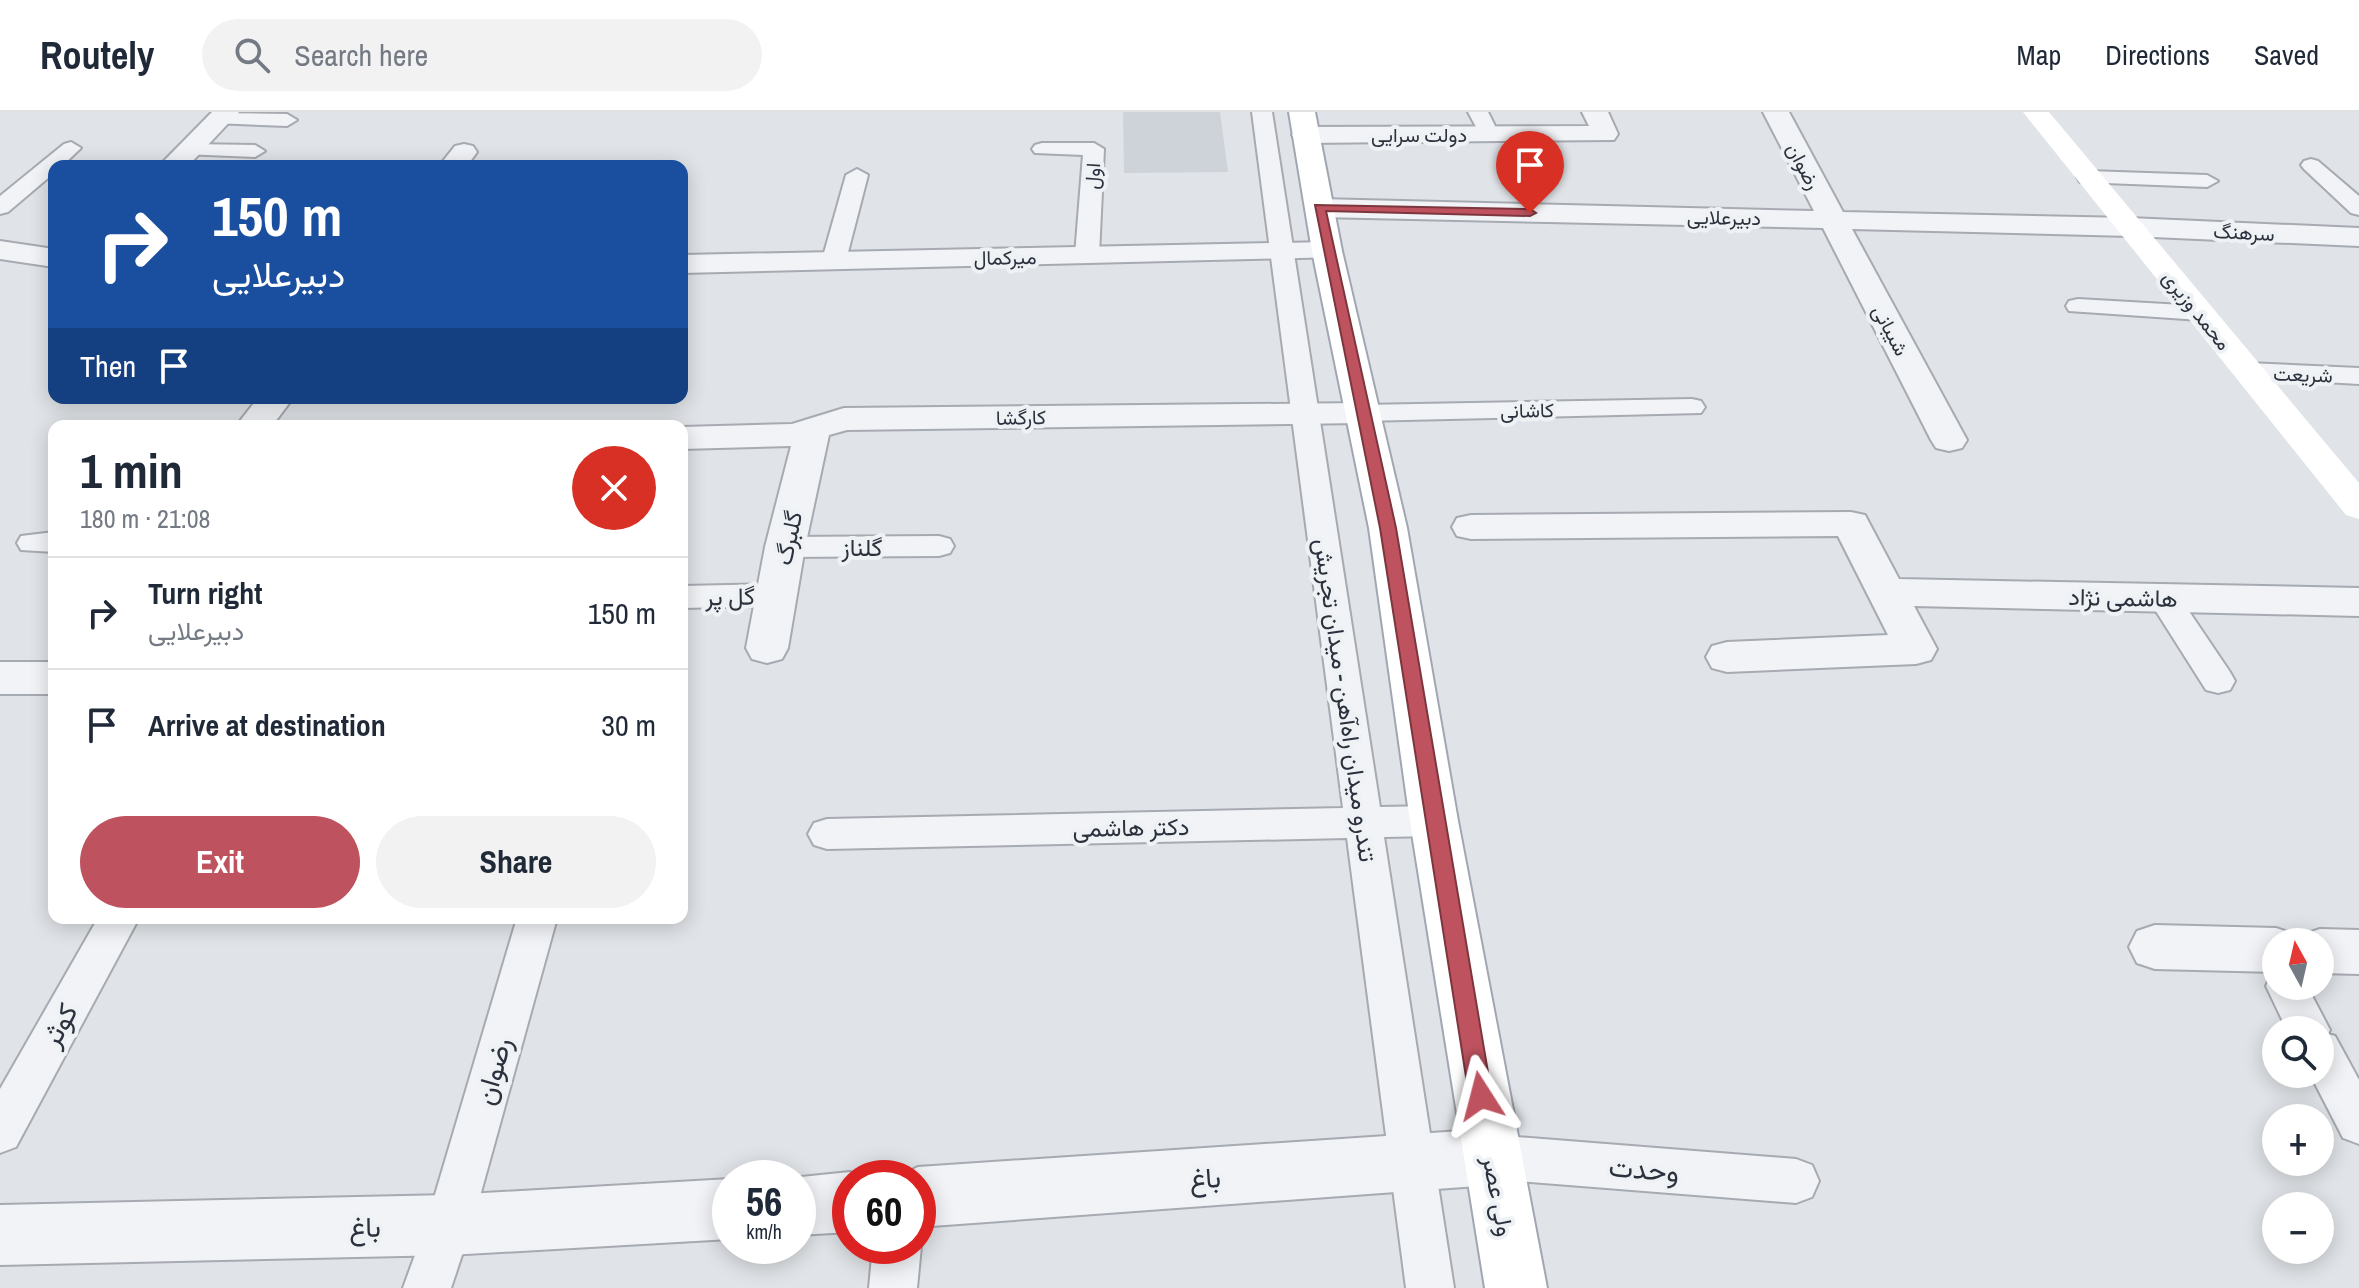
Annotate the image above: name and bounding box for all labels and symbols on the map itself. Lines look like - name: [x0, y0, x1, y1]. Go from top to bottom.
- street label: دولت سرایی: [1371, 121, 1467, 148]
- pin: [1496, 131, 1564, 213]
- street label: رضوان: [1781, 138, 1827, 194]
- street label: اول: [1078, 162, 1106, 190]
- street label: دبیرعلایی: [1687, 203, 1761, 231]
- street label: سرهنگ: [2213, 217, 2275, 247]
- street label: میرکمال: [973, 243, 1037, 271]
- street label: محمد وزیری: [2156, 264, 2238, 356]
- street label: شیبانی: [1866, 300, 1916, 360]
- street label: شریعت: [2273, 359, 2333, 389]
- street label: کاشانی: [1500, 396, 1554, 424]
- street label: کارگشا: [996, 403, 1046, 431]
- street label: گلبرگ: [767, 508, 809, 568]
- street label: گلناز: [841, 531, 882, 563]
- street label: تندرو میدان راه‌آهن - میدان تجریش: [1307, 536, 1385, 864]
- street label: گل پر: [704, 580, 755, 613]
- street label: هاشمی نژاد: [2068, 580, 2178, 614]
- street label: دکتر هاشمی: [1072, 810, 1190, 844]
- north arrow: [2262, 928, 2334, 1000]
- street label: کوثر: [31, 996, 86, 1054]
- street label: رضوان: [465, 1033, 521, 1109]
- position arrow: [1439, 1054, 1523, 1138]
- street label: وحدت: [1607, 1147, 1681, 1191]
- street label: ولی عصر: [1475, 1152, 1522, 1239]
- street label: باغ: [1188, 1158, 1222, 1198]
- speed limit sign: 60: [832, 1160, 936, 1264]
- street label: باغ: [349, 1208, 381, 1246]

